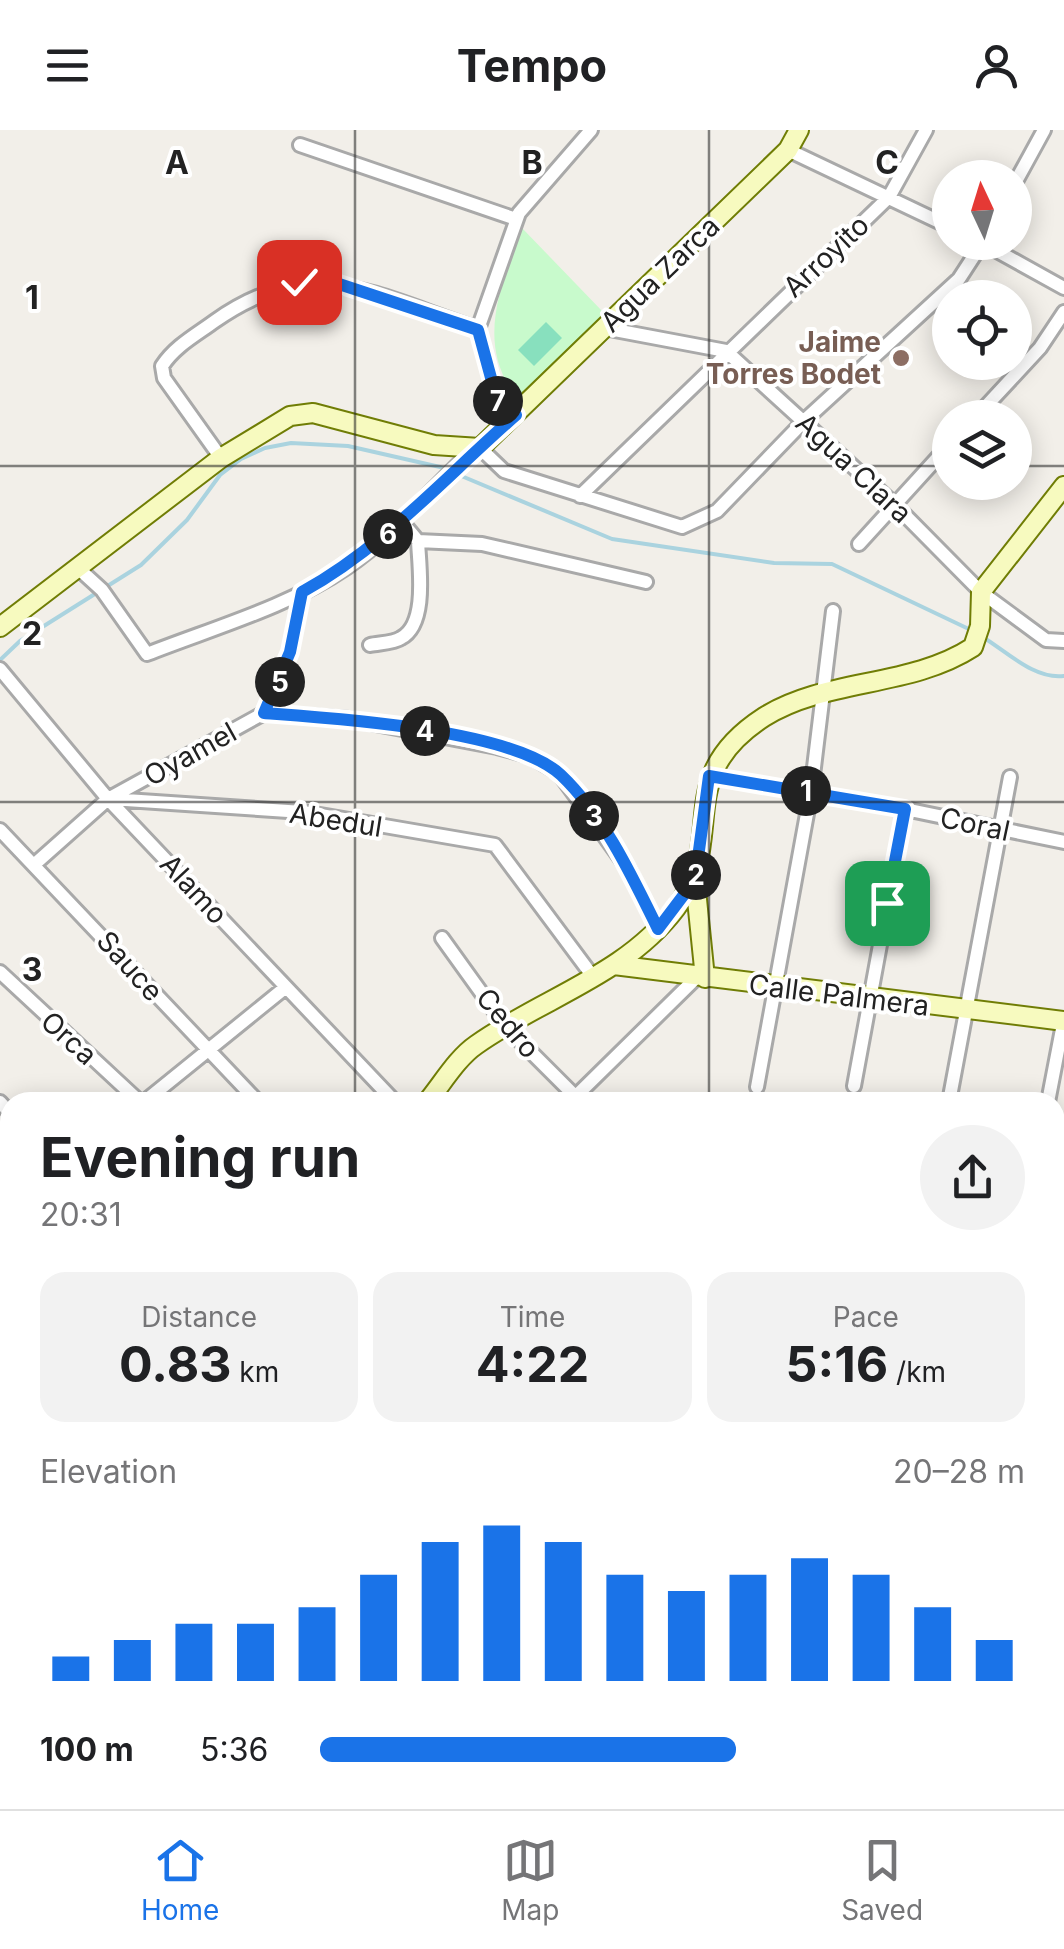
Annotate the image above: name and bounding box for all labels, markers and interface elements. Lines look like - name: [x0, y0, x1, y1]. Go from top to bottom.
- icon: menu: [40, 38, 95, 93]
- text: Tempo: [457, 38, 607, 93]
- icon: person: [969, 38, 1024, 93]
- text: A: [165, 143, 189, 182]
- text: B: [521, 143, 543, 182]
- text: C: [875, 143, 899, 182]
- north arrow: [932, 160, 1032, 260]
- map controls: [932, 160, 1032, 500]
- street label: Arroyito: [776, 208, 876, 304]
- street label: Agua Zarca: [594, 209, 726, 339]
- pin: [257, 240, 342, 325]
- icon: check: [272, 255, 327, 310]
- text: 1: [25, 278, 39, 317]
- button: locate: [932, 280, 1032, 380]
- place label: Jaime Torres Bodet: [706, 325, 881, 391]
- marker: Jaime Torres Bodet: [890, 347, 912, 369]
- pin: 7: [473, 376, 523, 426]
- text: 7: [490, 384, 506, 418]
- button: layers: [932, 400, 1032, 500]
- street label: Agua Clara: [789, 406, 919, 530]
- pin: 6: [363, 509, 413, 559]
- text: 6: [379, 517, 397, 551]
- text: 2: [22, 614, 42, 653]
- pin: 5: [255, 657, 305, 707]
- text: 5: [271, 665, 289, 699]
- pin: 4: [400, 706, 450, 756]
- text: 4: [416, 714, 434, 748]
- street label: Oyamel: [138, 715, 242, 793]
- pin: 1: [781, 766, 831, 816]
- text: 1: [800, 774, 812, 808]
- pin: 3: [569, 791, 619, 841]
- street label: Abedul: [287, 796, 385, 844]
- text: 3: [585, 799, 603, 833]
- street label: Coral: [937, 800, 1013, 848]
- street label: Alamo: [153, 847, 235, 931]
- pin: 2: [671, 850, 721, 900]
- text: 2: [687, 858, 705, 892]
- pin: [845, 861, 930, 946]
- icon: arrive: [860, 876, 915, 931]
- street label: Sauce: [90, 924, 170, 1008]
- text: 3: [22, 950, 42, 989]
- street label: Calle Palmera: [747, 967, 931, 1023]
- street label: Cedro: [469, 981, 547, 1065]
- street label: Orca: [34, 1004, 104, 1072]
- text: Evening run: [40, 1124, 360, 1190]
- button: share: [920, 1125, 1025, 1230]
- text: 20:31: [40, 1195, 122, 1234]
- text: Distance: [141, 1300, 257, 1334]
- text: Time: [500, 1300, 565, 1334]
- text: Pace: [833, 1300, 899, 1334]
- text: 0.83: [119, 1334, 231, 1394]
- text: 4:22: [476, 1334, 589, 1394]
- text: 5:16: [786, 1334, 888, 1394]
- text: km: [231, 1355, 279, 1389]
- text: /km: [888, 1355, 946, 1389]
- text: Elevation: [40, 1452, 177, 1491]
- text: 20–28 m: [893, 1452, 1025, 1491]
- text: 100 m: [40, 1730, 134, 1769]
- text: 5:36: [200, 1730, 268, 1769]
- tab: Home: [141, 1833, 219, 1927]
- tab: Map: [501, 1833, 559, 1927]
- tab: Saved: [841, 1833, 923, 1927]

